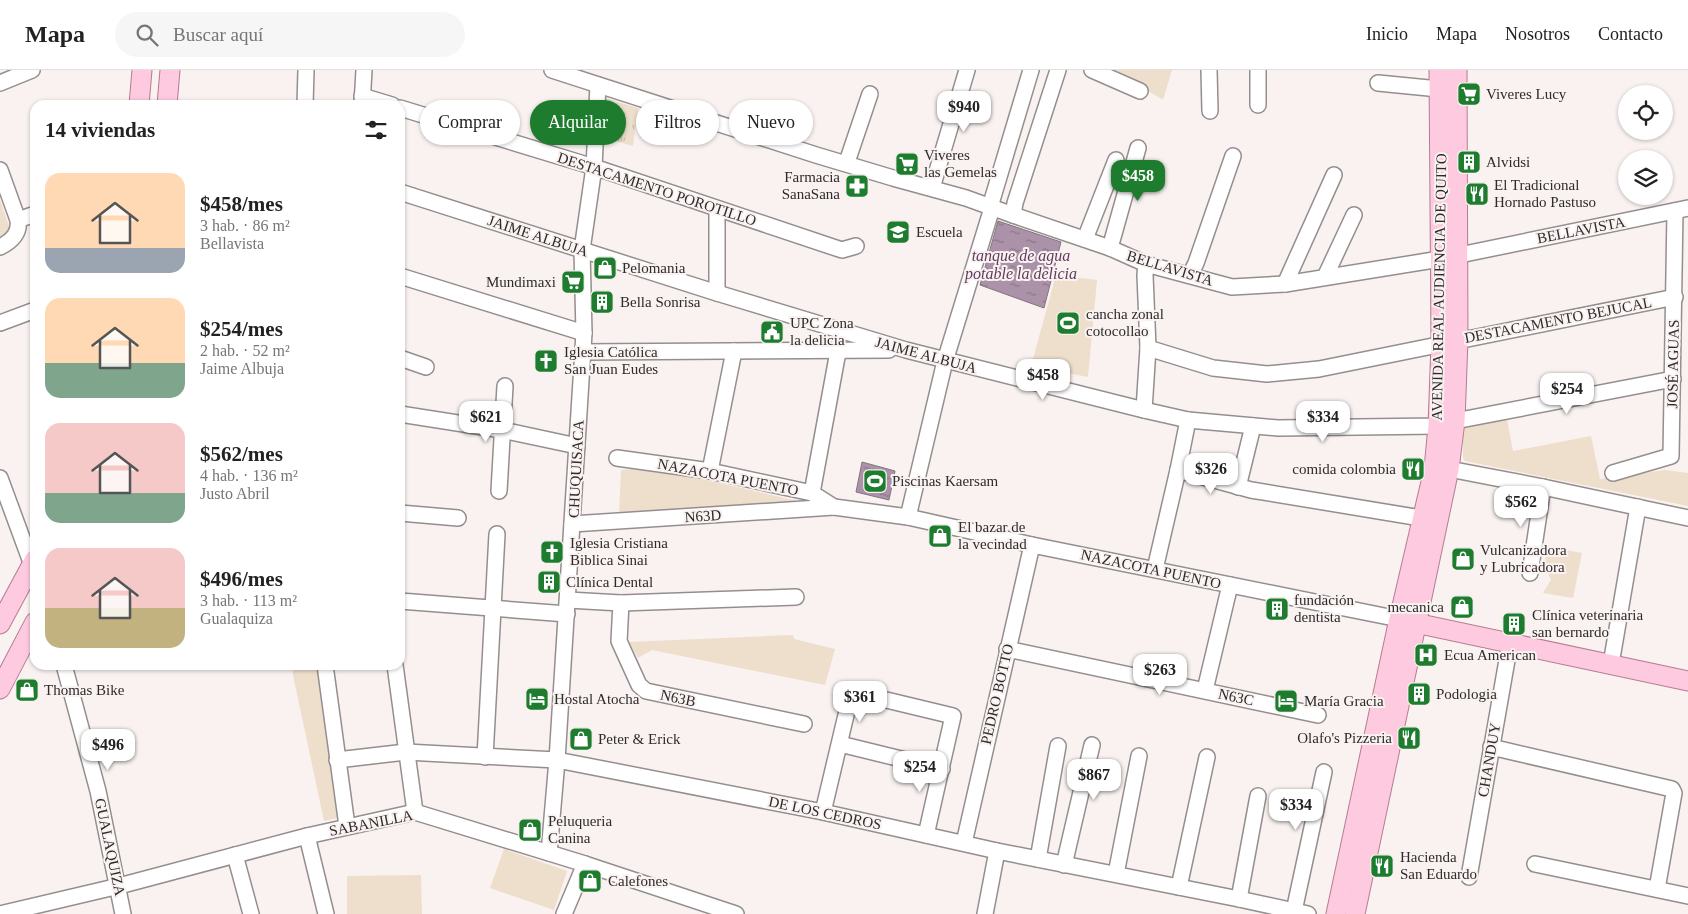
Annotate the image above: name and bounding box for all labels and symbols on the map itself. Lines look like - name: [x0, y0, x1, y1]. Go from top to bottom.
- supermarket icon: Viveres Lucy: [1456, 81, 1482, 107]
- place label: Viveres Lucy: [1486, 86, 1567, 102]
- pin: $940: [934, 90, 994, 133]
- place label: Viveres las Gemelas: [924, 147, 997, 180]
- street label: DESTACAMENTO POROTILLO: [556, 149, 759, 229]
- building icon: Alvidsi: [1456, 149, 1482, 175]
- supermarket icon: Viveres las Gemelas: [894, 151, 920, 177]
- street label: AVENIDA REAL AUDIENCIA DE QUITO: [1429, 153, 1449, 421]
- place label: Alvidsi: [1486, 154, 1530, 170]
- pin: $458: [1108, 160, 1168, 202]
- place label: Farmacia SanaSana: [782, 169, 840, 202]
- pharmacy icon: Farmacia SanaSana: [844, 173, 870, 199]
- place label: El Tradicional Hornado Pastuso: [1494, 177, 1596, 210]
- restaurant icon: El Tradicional Hornado Pastuso: [1464, 181, 1490, 207]
- street label: JAIME ALBUJA: [486, 212, 590, 260]
- street label: BELLAVISTA: [1536, 214, 1627, 246]
- school or university icon: Escuela: [885, 219, 911, 245]
- place label: Escuela: [916, 224, 963, 240]
- water label: tanque de agua potable la delicia: [964, 247, 1077, 283]
- street label: BELLAVISTA: [1125, 247, 1215, 289]
- shop icon: Pelomania: [592, 255, 618, 281]
- place label: Pelomania: [622, 260, 686, 276]
- supermarket icon: Mundimaxi: [560, 269, 586, 295]
- place label: Mundimaxi: [486, 274, 556, 290]
- building icon: Bella Sonrisa: [589, 289, 615, 315]
- place label: Bella Sonrisa: [620, 294, 701, 310]
- street label: DESTACAMENTO BEJUCAL: [1463, 294, 1653, 346]
- place label: cancha zonal cotocollao: [1086, 306, 1164, 339]
- sports icon: cancha zonal cotocollao: [1055, 310, 1081, 336]
- place label: UPC Zona la delicia: [790, 315, 854, 348]
- public building icon: UPC Zona la delicia: [759, 319, 785, 345]
- street label: JOSÉ AGUAS: [1664, 319, 1682, 409]
- street label: JAIME ALBUJA: [873, 334, 979, 376]
- place label: Iglesia Católica San Juan Eudes: [564, 344, 658, 377]
- church icon: Iglesia Católica San Juan Eudes: [533, 348, 559, 374]
- pin: $458: [1013, 358, 1073, 401]
- pin: $254: [1537, 372, 1597, 415]
- pin: $621: [456, 400, 516, 443]
- pin: $334: [1293, 400, 1353, 443]
- street label: CHUQUISACA: [565, 419, 587, 519]
- pin: $326: [1181, 452, 1241, 495]
- street label: NAZACOTA PUENTO: [656, 455, 800, 499]
- restaurant icon: comida colombia: [1400, 456, 1426, 482]
- place label: comida colombia: [1292, 461, 1396, 477]
- sports icon: Piscinas Kaersam: [862, 468, 888, 494]
- place label: Piscinas Kaersam: [892, 473, 999, 489]
- pin: $562: [1491, 486, 1551, 528]
- street label: N63D: [684, 507, 722, 525]
- place label: El bazar de la vecindad: [958, 519, 1027, 552]
- shop icon: El bazar de la vecindad: [927, 523, 953, 549]
- place label: Iglesia Cristiana Biblica Sinai: [570, 535, 668, 568]
- church icon: Iglesia Cristiana Biblica Sinai: [539, 539, 565, 565]
- place label: Vulcanizadora y Lubricadora: [1480, 542, 1567, 575]
- street label: NAZACOTA PUENTO: [1079, 546, 1223, 592]
- shop icon: Vulcanizadora y Lubricadora: [1450, 546, 1476, 572]
- building icon: Clínica Dental: [536, 569, 562, 595]
- place label: Clínica Dental: [566, 574, 653, 590]
- place label: fundación dentista: [1294, 592, 1354, 625]
- shop icon: mecanica: [1449, 594, 1475, 620]
- building icon: fundación dentista: [1264, 596, 1290, 622]
- place label: mecanica: [1387, 599, 1444, 615]
- place label: Clínica veterinaria san bernardo: [1532, 607, 1644, 640]
- building icon: Clínica veterinaria san bernardo: [1501, 611, 1527, 637]
- street label: PEDRO BOTTO: [978, 642, 1016, 746]
- hospital icon: Ecua American: [1413, 642, 1439, 668]
- place label: Ecua American: [1444, 647, 1537, 663]
- pin: $263: [1130, 654, 1190, 696]
- shop icon: Thomas Bike: [14, 677, 40, 703]
- pin: $361: [830, 680, 890, 723]
- building icon: Podologia: [1406, 681, 1432, 707]
- place label: Thomas Bike: [44, 682, 125, 698]
- street label: N63C: [1217, 685, 1255, 709]
- hotel icon: Hostal Atocha: [524, 686, 550, 712]
- street label: N63B: [659, 686, 697, 710]
- place label: Podologia: [1436, 686, 1497, 702]
- hotel icon: María Gracia: [1273, 688, 1299, 714]
- place label: Hostal Atocha: [554, 691, 640, 707]
- place label: María Gracia: [1304, 693, 1384, 709]
- street label: CHANDUY: [1475, 722, 1503, 798]
- restaurant icon: Olafo's Pizzeria: [1396, 725, 1422, 751]
- shop icon: Peter & Erick: [568, 726, 594, 752]
- pin: $496: [78, 728, 138, 771]
- place label: Olafo's Pizzeria: [1297, 730, 1392, 746]
- place label: Peter & Erick: [598, 731, 681, 747]
- pin: $254: [890, 750, 950, 793]
- pin: $867: [1064, 758, 1124, 801]
- pin: $334: [1266, 788, 1326, 831]
- street label: DE LOS CEDROS: [767, 793, 883, 833]
- street label: GUALAQUIZA: [92, 797, 128, 897]
- street label: SABANILLA: [328, 807, 414, 839]
- place label: Peluqueria Canina: [548, 813, 612, 846]
- shop icon: Peluqueria Canina: [517, 817, 543, 843]
- place label: Hacienda San Eduardo: [1400, 849, 1477, 882]
- restaurant icon: Hacienda San Eduardo: [1369, 853, 1395, 879]
- shop icon: Calefones: [577, 868, 603, 894]
- place label: Calefones: [608, 873, 668, 889]

